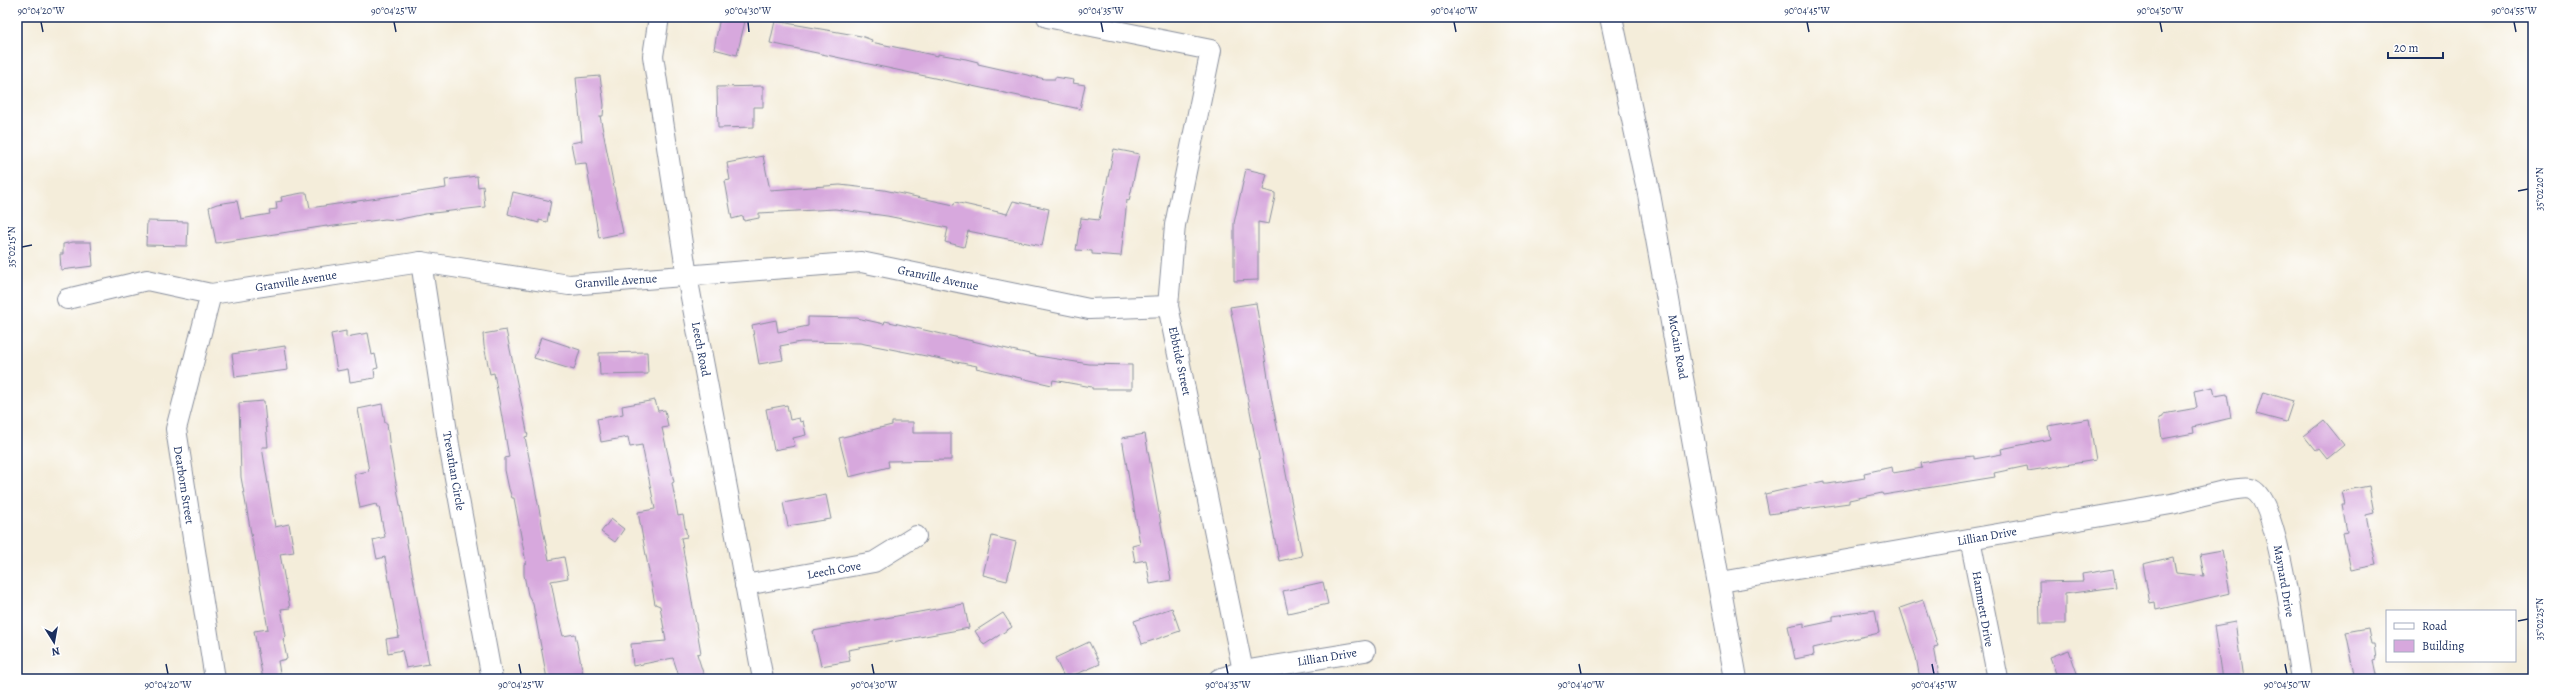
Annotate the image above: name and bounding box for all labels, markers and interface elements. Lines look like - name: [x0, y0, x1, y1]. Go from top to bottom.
- text: 90°04'20"W: [18, 4, 65, 17]
- text: 90°04'25"W: [371, 4, 418, 17]
- text: 90°04'30"W: [725, 4, 772, 17]
- text: 90°04'35"W: [1078, 4, 1124, 17]
- text: 90°04'40"W: [1431, 4, 1478, 17]
- text: 90°04'45"W: [1784, 4, 1831, 17]
- text: 90°04'50"W: [2137, 4, 2184, 17]
- text: 90°04'55"W: [2491, 4, 2537, 17]
- scale bar: [2388, 34, 2443, 60]
- text: 20 m: [2394, 40, 2418, 56]
- text: 35°02'20"N: [2533, 167, 2546, 211]
- text: 35°02'15"N: [5, 226, 18, 268]
- street label: Granville Avenue: [896, 262, 980, 294]
- street label: Granville Avenue: [254, 267, 338, 295]
- street label: Granville Avenue: [574, 270, 658, 292]
- street label: McCain Road: [1664, 313, 1692, 381]
- street label: Leech Road: [688, 320, 714, 378]
- street label: Ebbtide Street: [1165, 325, 1195, 397]
- street label: Trevathan Circle: [439, 430, 469, 512]
- street label: Dearborn Street: [170, 445, 198, 525]
- street label: Lillian Drive: [1956, 523, 2018, 549]
- street label: Maynard Drive: [2270, 544, 2298, 618]
- street label: Leech Cove: [806, 557, 862, 583]
- street label: Hammett Drive: [1968, 570, 1998, 648]
- text: 35°02'25"N: [2533, 598, 2546, 640]
- legend: [2386, 610, 2516, 662]
- text: Road: [2422, 618, 2448, 634]
- north arrow: [34, 622, 74, 662]
- text: Building: [2422, 638, 2464, 654]
- text: N: [50, 643, 61, 659]
- street label: Lillian Drive: [1296, 644, 1358, 670]
- text: 90°04'20"W: [145, 678, 192, 691]
- text: 90°04'25"W: [498, 678, 545, 691]
- text: 90°04'30"W: [851, 678, 898, 691]
- text: 90°04'35"W: [1205, 678, 1251, 691]
- text: 90°04'40"W: [1558, 678, 1605, 691]
- text: 90°04'45"W: [1911, 678, 1958, 691]
- text: 90°04'50"W: [2264, 678, 2311, 691]

